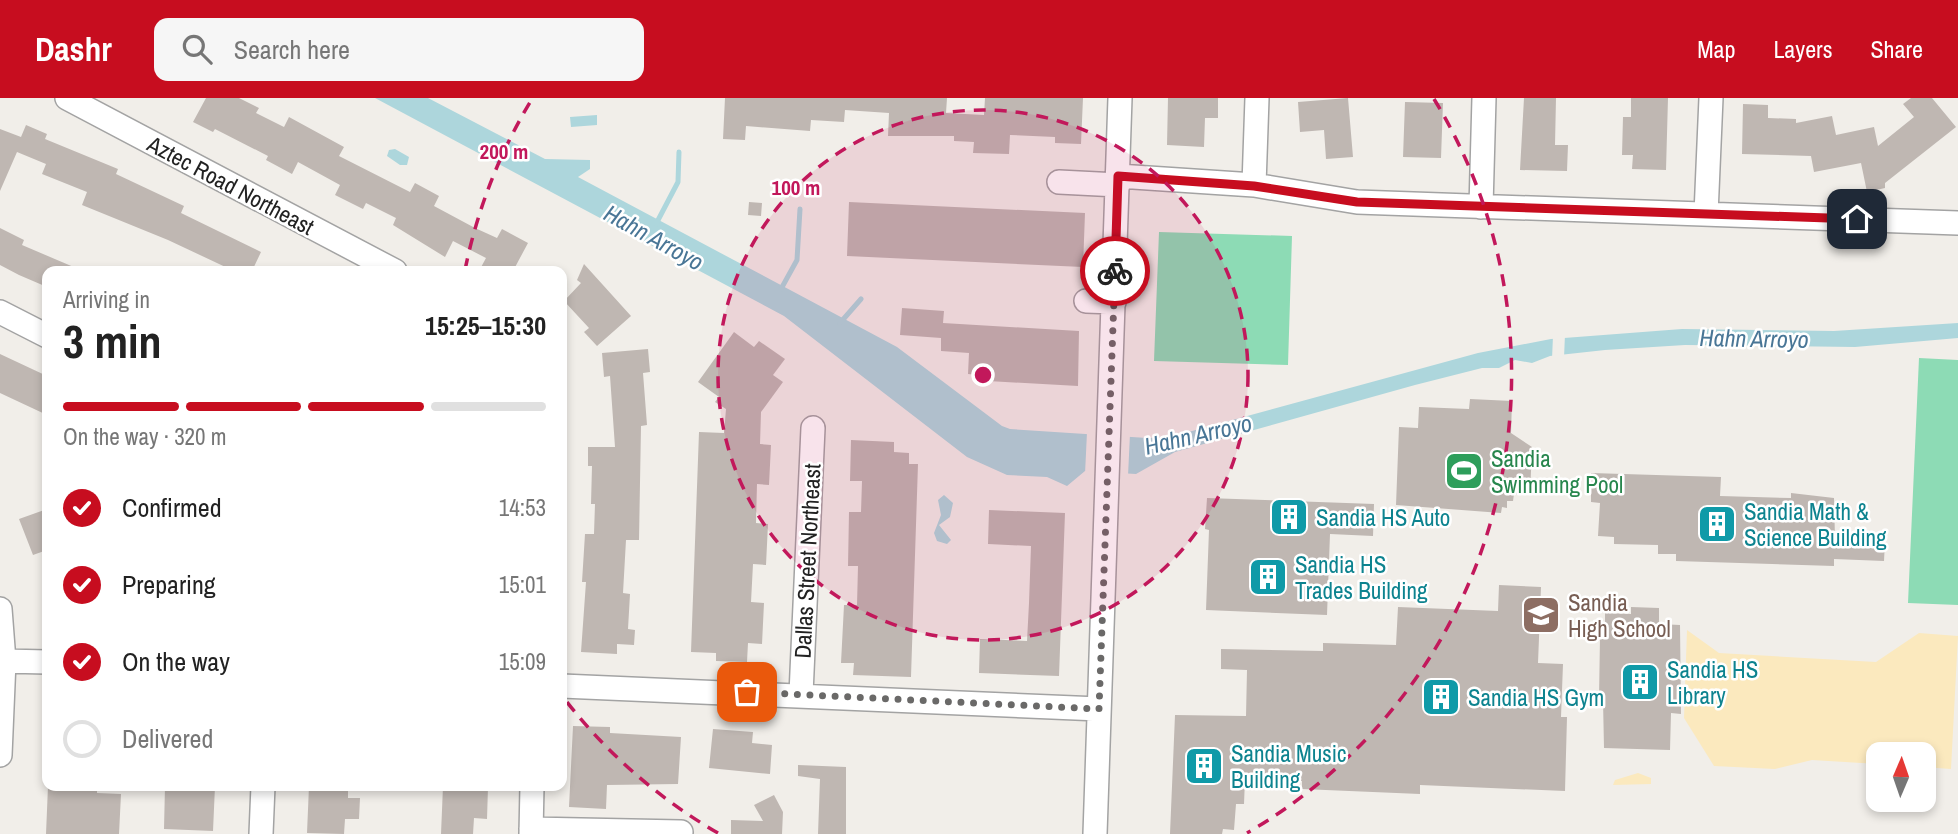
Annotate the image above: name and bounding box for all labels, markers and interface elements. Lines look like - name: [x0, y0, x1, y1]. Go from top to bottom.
- search box: [154, 18, 644, 81]
- text: Dashr: [35, 27, 112, 71]
- icon: search: [178, 30, 216, 68]
- text: Search here: [234, 32, 350, 67]
- text: Map: [1697, 33, 1735, 65]
- text: Layers: [1773, 33, 1832, 65]
- text: Share: [1870, 33, 1923, 65]
- street label: Aztec Road Northeast: [141, 128, 320, 242]
- text: 200 m: [480, 137, 528, 166]
- text: 100 m: [772, 173, 820, 202]
- pin: [1827, 189, 1887, 249]
- water label: Hahn Arroyo: [599, 197, 710, 277]
- icon: home: [1838, 200, 1876, 238]
- courier: [1080, 236, 1150, 306]
- icon: bike: [1096, 252, 1134, 290]
- text: Arriving in: [63, 284, 150, 315]
- text: 15:25–15:30: [425, 308, 546, 343]
- text: 3 min: [63, 310, 162, 372]
- water label: Hahn Arroyo: [1699, 321, 1809, 355]
- centre of rings: [971, 363, 995, 387]
- water label: Hahn Arroyo: [1141, 406, 1255, 462]
- text: On the way · 320 m: [63, 421, 227, 452]
- place label: Sandia Swimming Pool: [1491, 443, 1623, 500]
- sports icon: Sandia Swimming Pool: [1443, 450, 1485, 492]
- street label: Dallas Street Northeast: [786, 463, 828, 659]
- icon: check: [63, 489, 101, 527]
- text: Confirmed: [122, 490, 222, 525]
- text: 14:53: [499, 492, 546, 523]
- building icon: Sandia HS Auto: [1268, 496, 1310, 538]
- place label: Sandia Math & Science Building: [1744, 496, 1887, 553]
- place label: Sandia HS Auto: [1316, 502, 1450, 533]
- building icon: Sandia Math & Science Building: [1696, 503, 1738, 545]
- place label: Sandia HS Trades Building: [1295, 549, 1428, 606]
- building icon: Sandia HS Trades Building: [1247, 556, 1289, 598]
- icon: check: [63, 566, 101, 604]
- text: Preparing: [122, 567, 216, 602]
- text: 15:01: [499, 569, 546, 600]
- place label: Sandia High School: [1568, 587, 1671, 644]
- school or university icon: Sandia High School: [1520, 594, 1562, 636]
- icon: check: [63, 643, 101, 681]
- text: On the way: [122, 644, 230, 679]
- text: 15:09: [499, 646, 546, 677]
- place label: Sandia HS Library: [1667, 654, 1758, 711]
- building icon: Sandia HS Library: [1619, 661, 1661, 703]
- pin: [717, 662, 777, 722]
- icon: bag: [728, 673, 766, 711]
- building icon: Sandia HS Gym: [1420, 676, 1462, 718]
- place label: Sandia HS Gym: [1468, 682, 1604, 713]
- text: Delivered: [122, 721, 213, 756]
- place label: Sandia Music Building: [1231, 738, 1346, 795]
- north arrow: [1866, 742, 1936, 812]
- map controls: [1866, 742, 1936, 812]
- building icon: Sandia Music Building: [1183, 745, 1225, 787]

